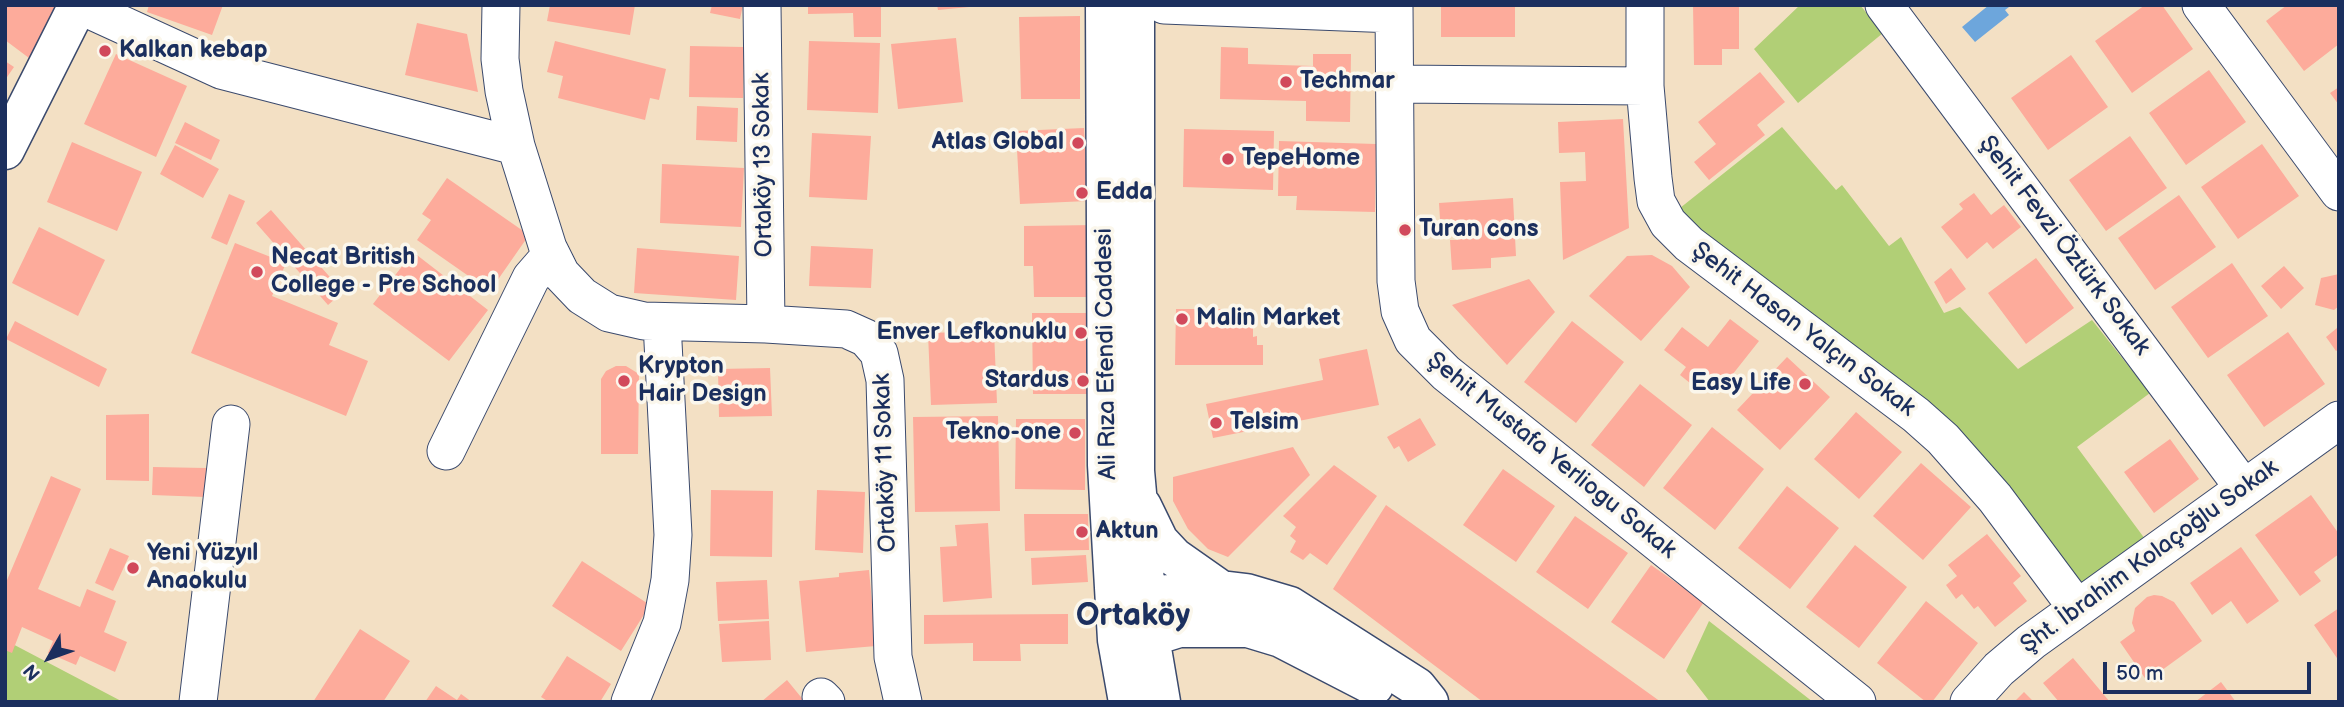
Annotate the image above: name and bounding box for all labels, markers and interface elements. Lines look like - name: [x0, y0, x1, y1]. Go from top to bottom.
- place label: Kalkan kebap: [119, 37, 267, 65]
- marker: Kalkan kebap: [97, 43, 113, 59]
- place label: Techmar: [1300, 68, 1395, 96]
- street label: Ortaköy 13 Sokak: [748, 72, 780, 258]
- marker: Techmar: [1278, 74, 1294, 90]
- place label: Atlas Global: [932, 129, 1064, 157]
- street label: Şehit Fevzi Öztürk Sokak: [1972, 131, 2156, 361]
- marker: Atlas Global: [1070, 135, 1086, 151]
- place label: TepeHome: [1242, 145, 1360, 173]
- marker: TepeHome: [1220, 151, 1236, 167]
- place label: Edda: [1096, 179, 1153, 207]
- marker: Edda: [1074, 185, 1090, 201]
- place label: Turan cons: [1419, 216, 1538, 244]
- marker: Turan cons: [1397, 222, 1413, 238]
- street label: Ali Rıza Efendi Caddesi: [1090, 228, 1124, 480]
- street label: Şehit Hasan Yalçın Sokak: [1686, 237, 1920, 423]
- place label: Necat British College - Pre School: [271, 244, 496, 300]
- marker: Necat British College - Pre School: [249, 264, 265, 280]
- place label: Malin Market: [1196, 305, 1340, 333]
- marker: Malin Market: [1174, 311, 1190, 327]
- place label: Enver Lefkonuklu: [876, 319, 1067, 347]
- marker: Enver Lefkonuklu: [1073, 325, 1089, 341]
- street label: Şehit Mustafa Yerliogu Sokak: [1421, 347, 1681, 565]
- place label: Krypton Hair Design: [638, 353, 767, 409]
- place label: Stardus: [985, 367, 1069, 395]
- place label: Easy Life: [1691, 370, 1791, 398]
- marker: Krypton Hair Design: [616, 373, 632, 389]
- street label: Ortaköy 11 Sokak: [868, 373, 904, 553]
- marker: Stardus: [1075, 373, 1091, 389]
- marker: Easy Life: [1797, 376, 1813, 392]
- place label: Telsim: [1230, 409, 1299, 437]
- marker: Telsim: [1208, 415, 1224, 431]
- place label: Tekno-one: [946, 419, 1061, 447]
- marker: Tekno-one: [1067, 425, 1083, 441]
- street label: Şht. İbrahim Kolaçoğlu Sokak: [2015, 454, 2285, 660]
- place label: Aktun: [1096, 518, 1159, 546]
- marker: Aktun: [1074, 524, 1090, 540]
- place label: Yeni Yüzyıl Anaokulu: [147, 540, 258, 596]
- marker: Yeni Yüzyıl Anaokulu: [125, 560, 141, 576]
- district label: Ortaköy: [1076, 598, 1190, 636]
- north arrow: [14, 623, 84, 693]
- scale bar: [2106, 648, 2314, 692]
- text: N: [19, 659, 46, 685]
- text: 50 m: [2116, 661, 2163, 686]

